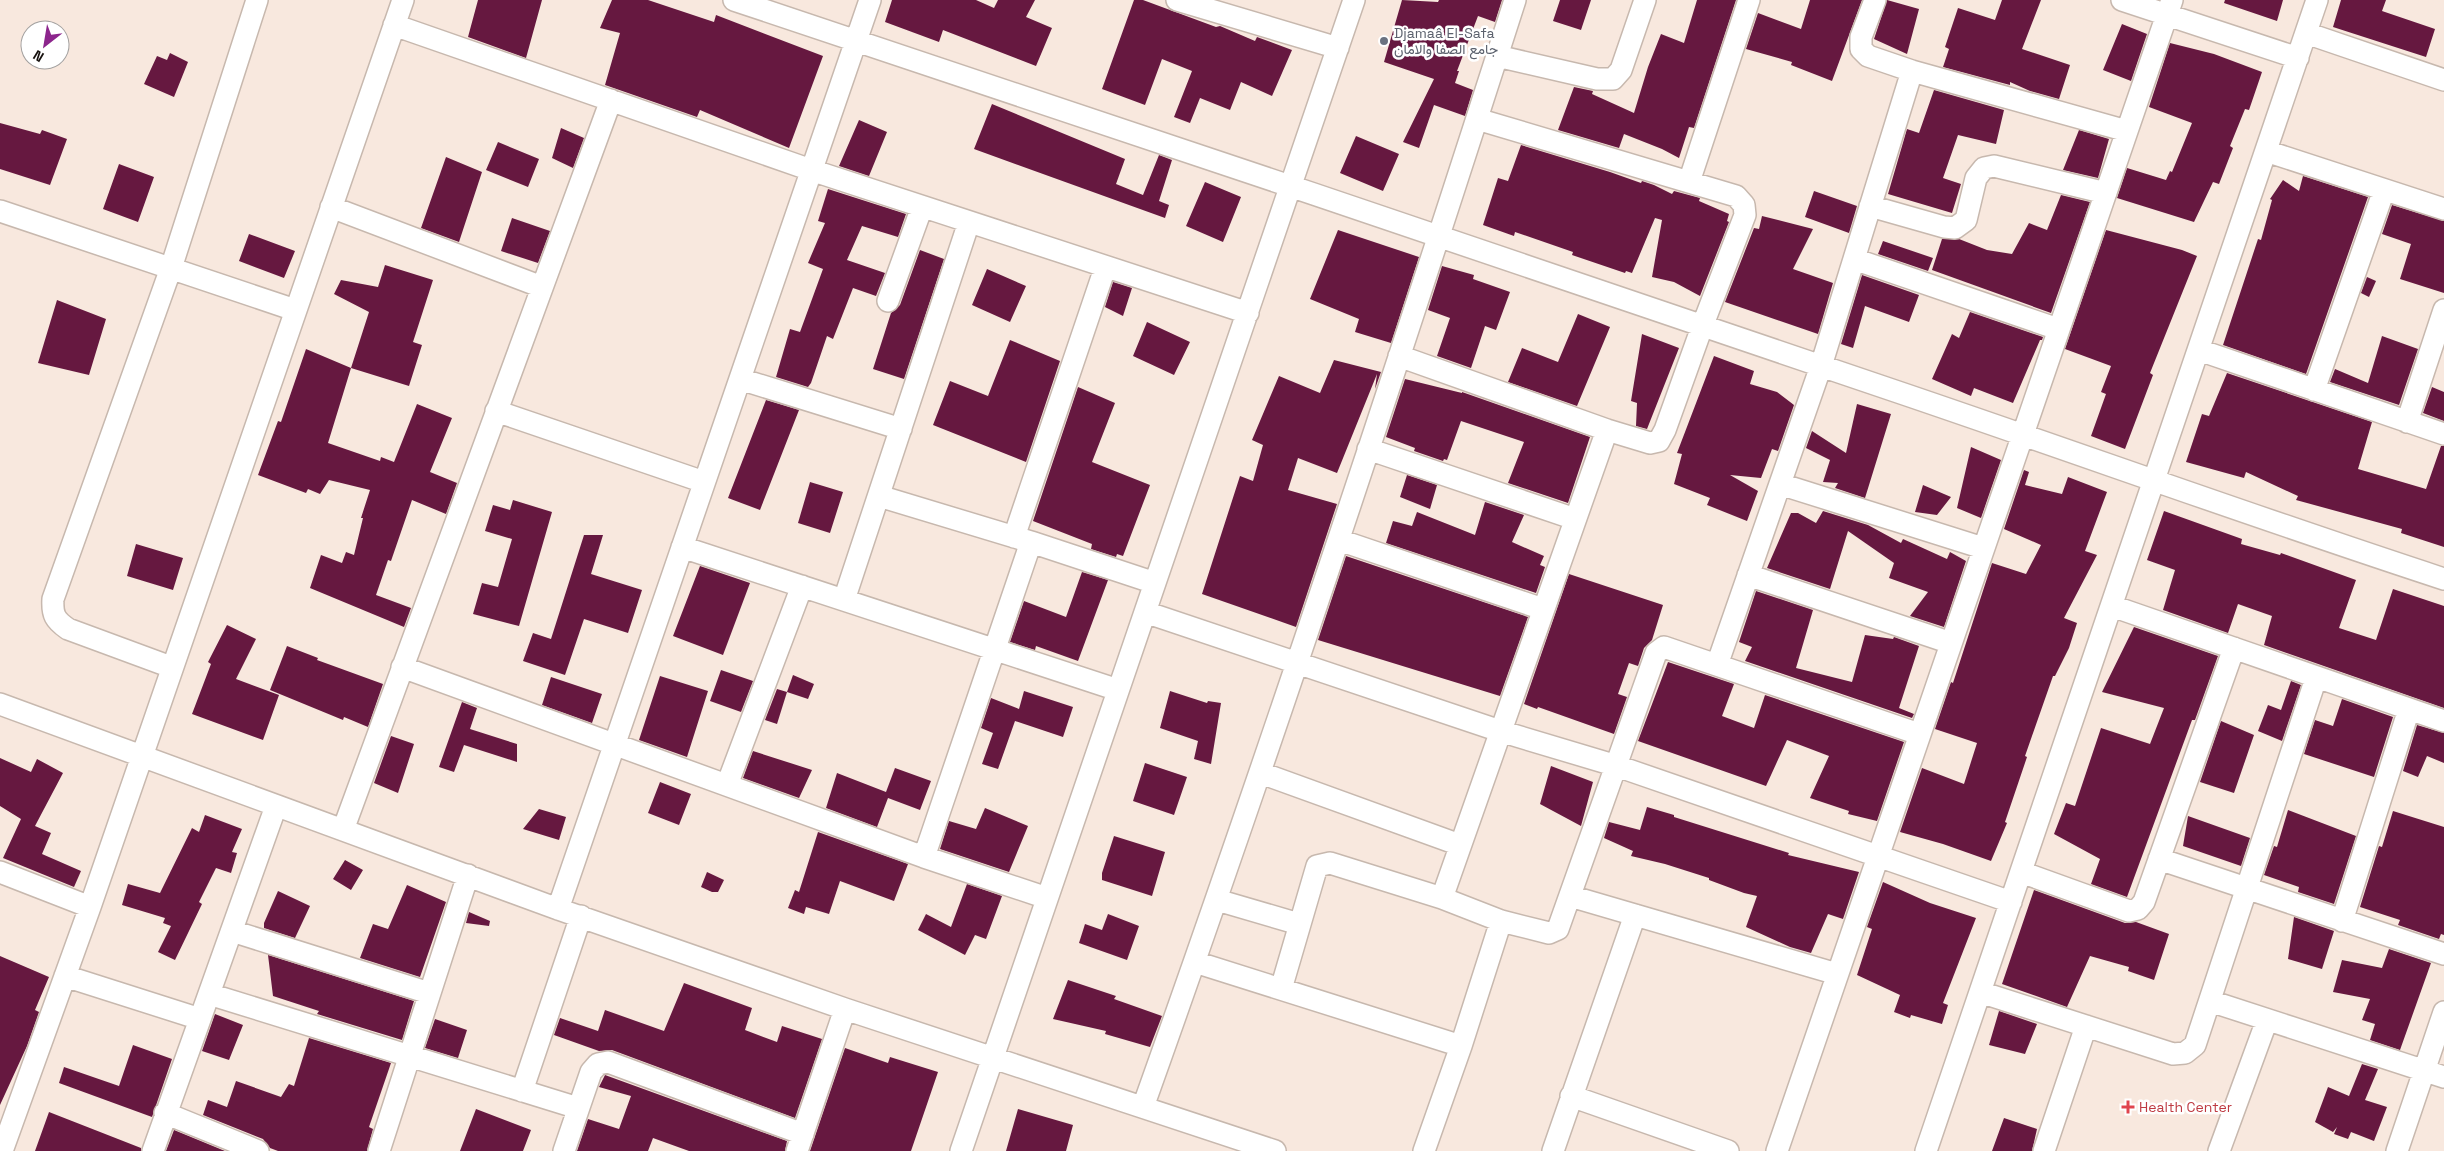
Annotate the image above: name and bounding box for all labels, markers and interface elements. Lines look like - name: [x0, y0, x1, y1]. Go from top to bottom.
- north arrow: [20, 20, 70, 70]
- place label: Djamaâ El-Safa جامع الصفا والامان: [1394, 24, 1498, 60]
- marker: Djamaâ El-Safa جامع الصفا والامان: [1378, 35, 1390, 47]
- text: N: [30, 46, 47, 66]
- place label: Health Center: [2139, 1098, 2232, 1116]
- marker: Health Center: [2121, 1100, 2135, 1114]

